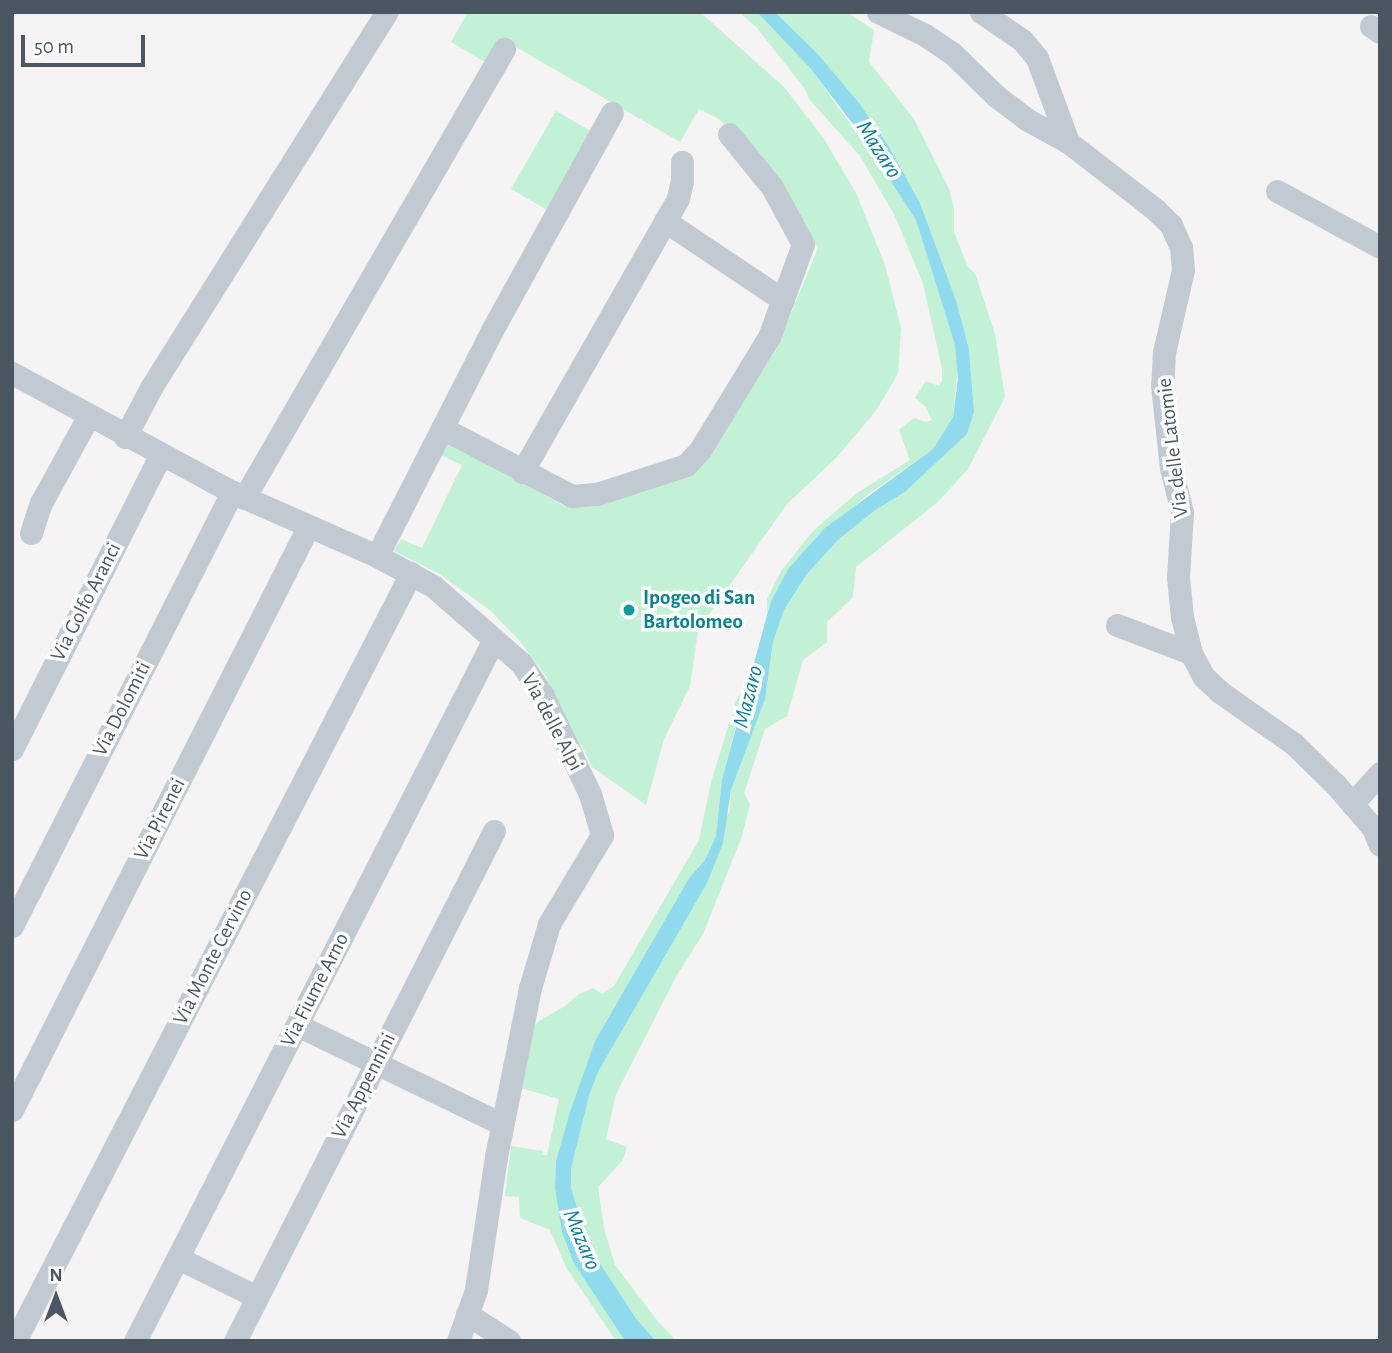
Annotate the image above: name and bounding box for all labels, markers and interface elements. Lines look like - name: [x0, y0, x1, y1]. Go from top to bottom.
- scale bar: [24, 21, 149, 65]
- text: 50 m: [34, 36, 74, 57]
- water label: Mazaro: [849, 116, 907, 184]
- street label: Via delle Latomie: [1152, 377, 1194, 519]
- street label: Via Golfo Aranci: [45, 539, 127, 665]
- place label: Ipogeo di San Bartolomeo: [643, 585, 755, 635]
- marker: Ipogeo di San Bartolomeo: [621, 602, 637, 618]
- street label: Via Dolomiti: [87, 657, 157, 761]
- water label: Mazaro: [728, 663, 770, 731]
- street label: Via delle Alpi: [516, 669, 588, 775]
- street label: Via Pirenei: [129, 774, 191, 864]
- street label: Via Monte Cervino: [168, 885, 258, 1029]
- street label: Via Fiume Arno: [275, 929, 355, 1051]
- street label: Via Appennini: [327, 1029, 401, 1143]
- water label: Mazaro: [556, 1205, 606, 1275]
- north arrow: [21, 1262, 91, 1332]
- text: N: [49, 1266, 63, 1285]

